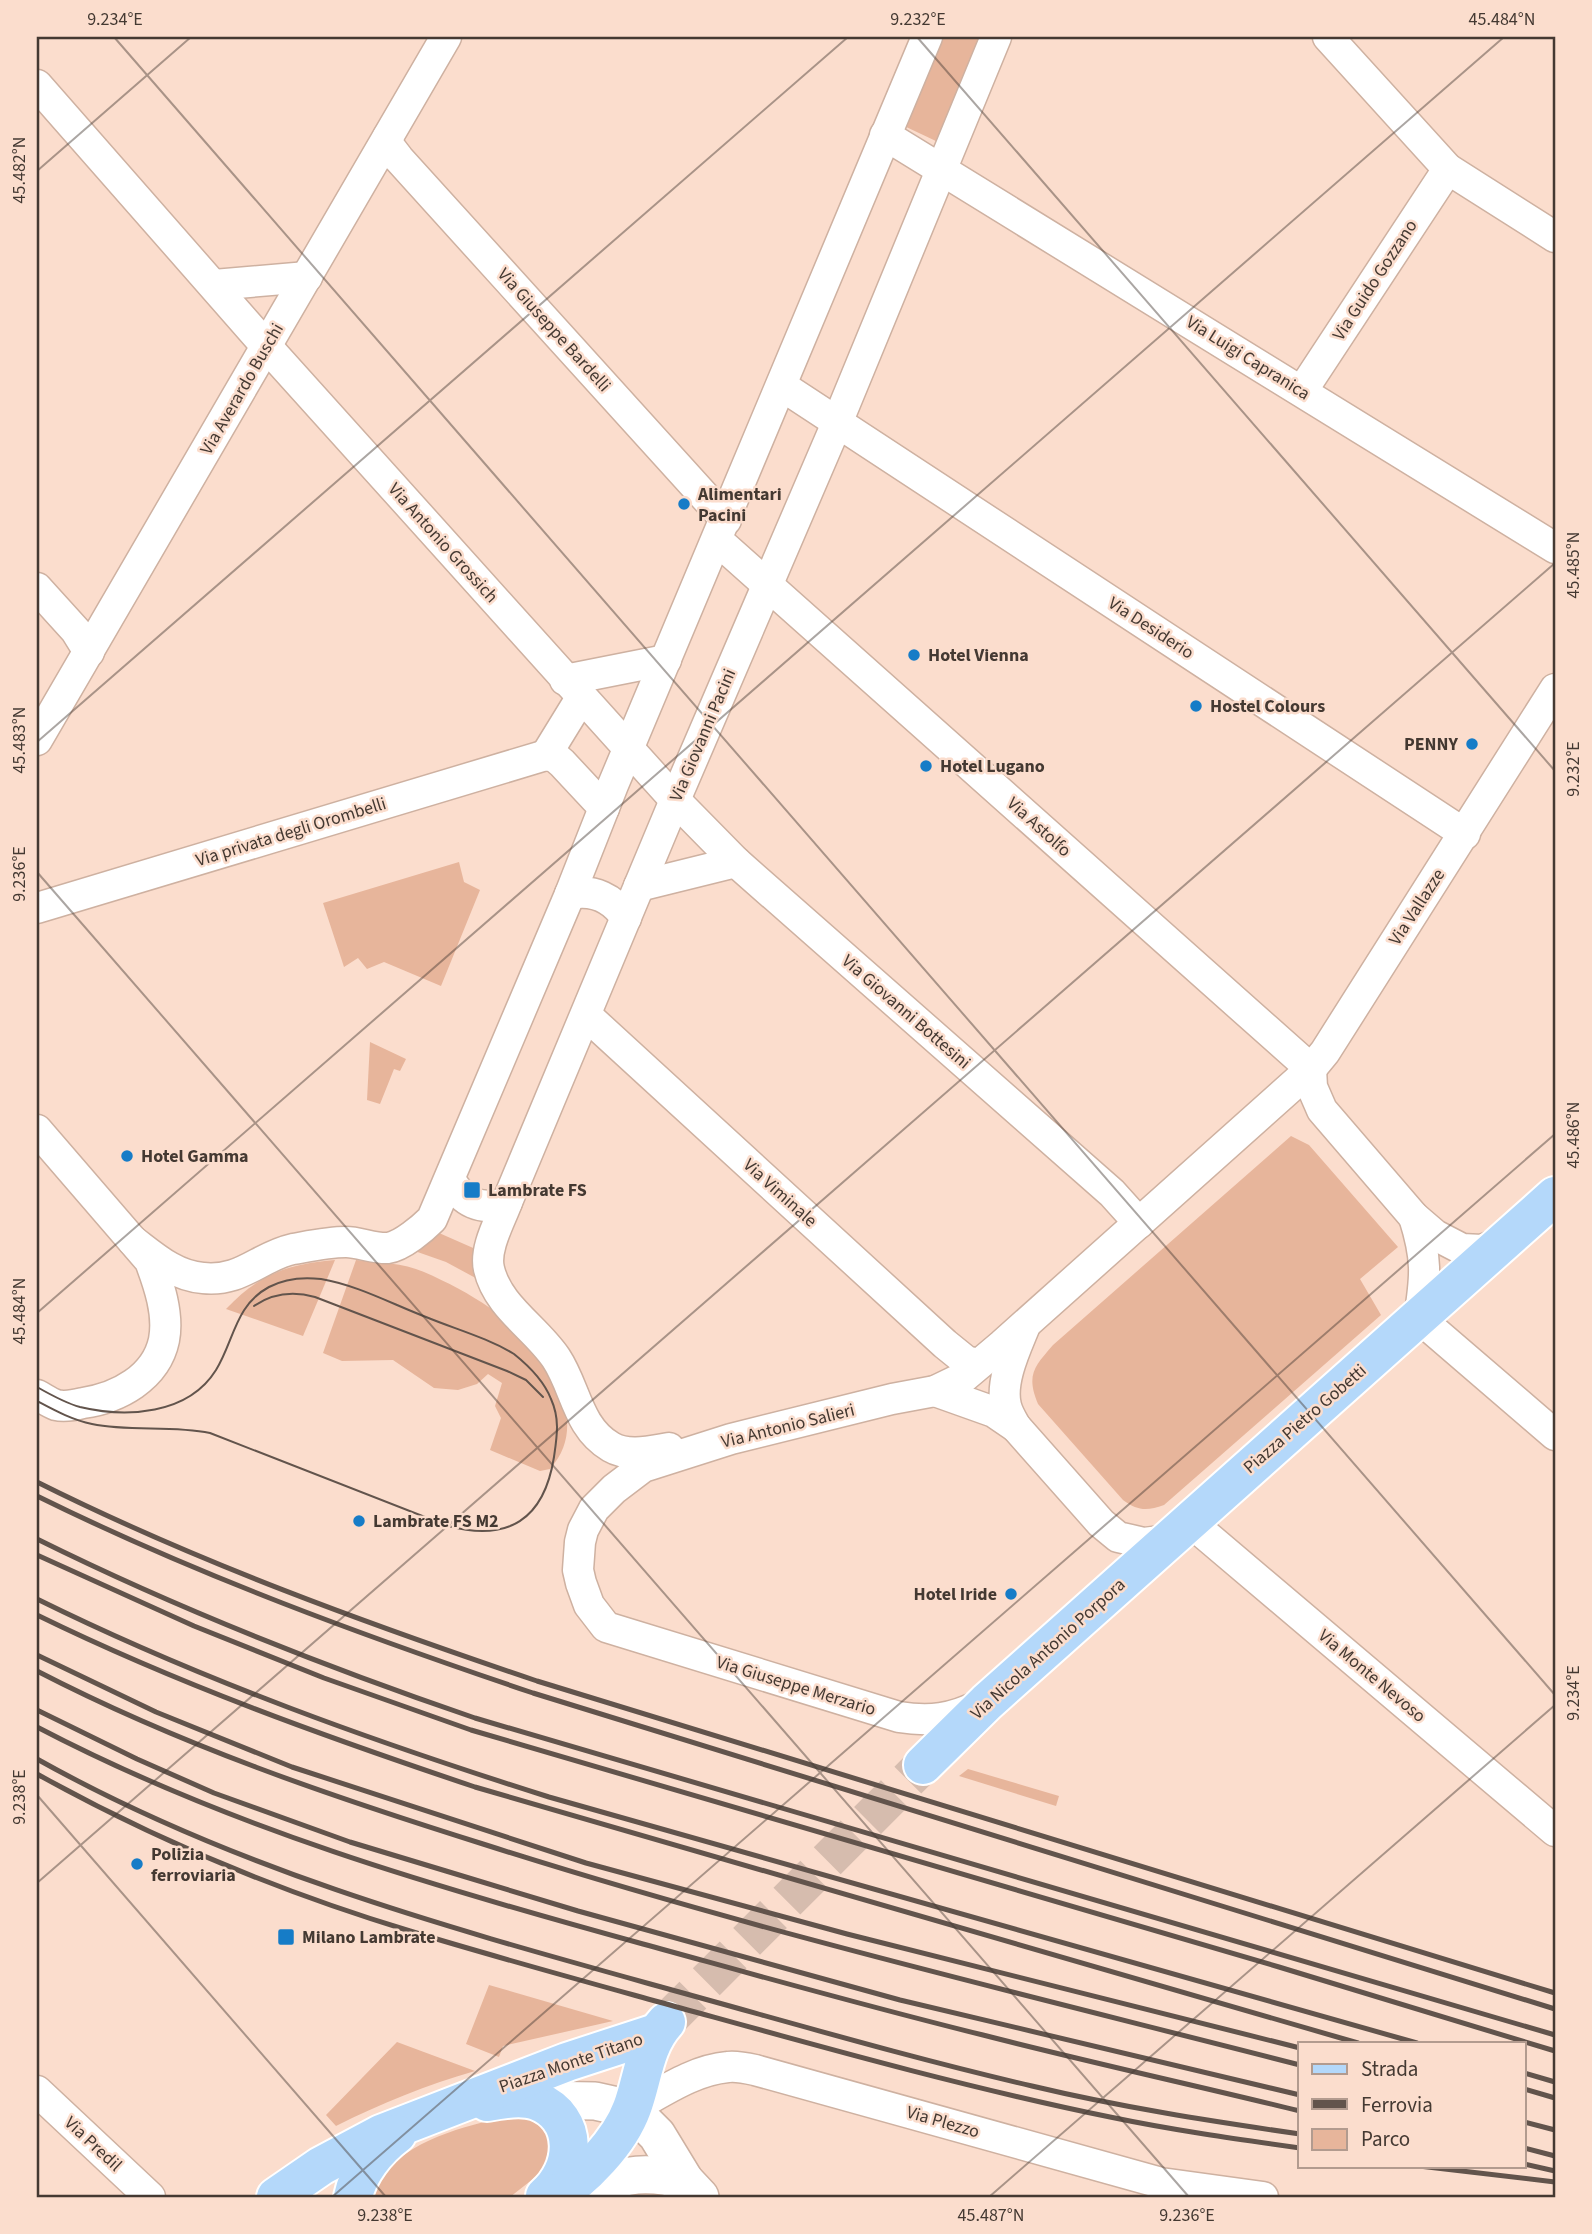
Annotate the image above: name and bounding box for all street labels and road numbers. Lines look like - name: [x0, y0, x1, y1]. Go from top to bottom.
- street label: Via Guido Gozzano: [1327, 215, 1423, 345]
- street label: Via Giuseppe Bardelli: [492, 263, 616, 397]
- street label: Via Luigi Capranica: [1181, 310, 1315, 406]
- street label: Via Averardo Buschi: [194, 319, 290, 459]
- street label: Via Antonio Grossich: [382, 478, 504, 608]
- street label: Via Desiderio: [1103, 591, 1199, 665]
- street label: Via Giovanni Pacini: [664, 665, 742, 805]
- street label: Via privata degli Orombelli: [193, 791, 389, 873]
- street label: Via Astolfo: [1001, 791, 1077, 863]
- street label: Via Vallazze: [1383, 864, 1451, 950]
- street label: Via Giovanni Bottesini: [836, 949, 976, 1075]
- street label: Via Viminale: [738, 1153, 823, 1233]
- street label: Piazza Pietro Gobetti: [1238, 1358, 1372, 1480]
- street label: Via Antonio Salieri: [719, 1397, 857, 1455]
- street label: Via Nicola Antonio Porpora: [965, 1573, 1131, 1725]
- street label: Via Monte Nevoso: [1313, 1624, 1431, 1728]
- street label: Via Giuseppe Merzario: [713, 1650, 879, 1722]
- street label: Piazza Monte Titano: [496, 2027, 646, 2099]
- street label: Via Plezzo: [904, 2100, 982, 2144]
- street label: Via Predil: [59, 2111, 127, 2177]

